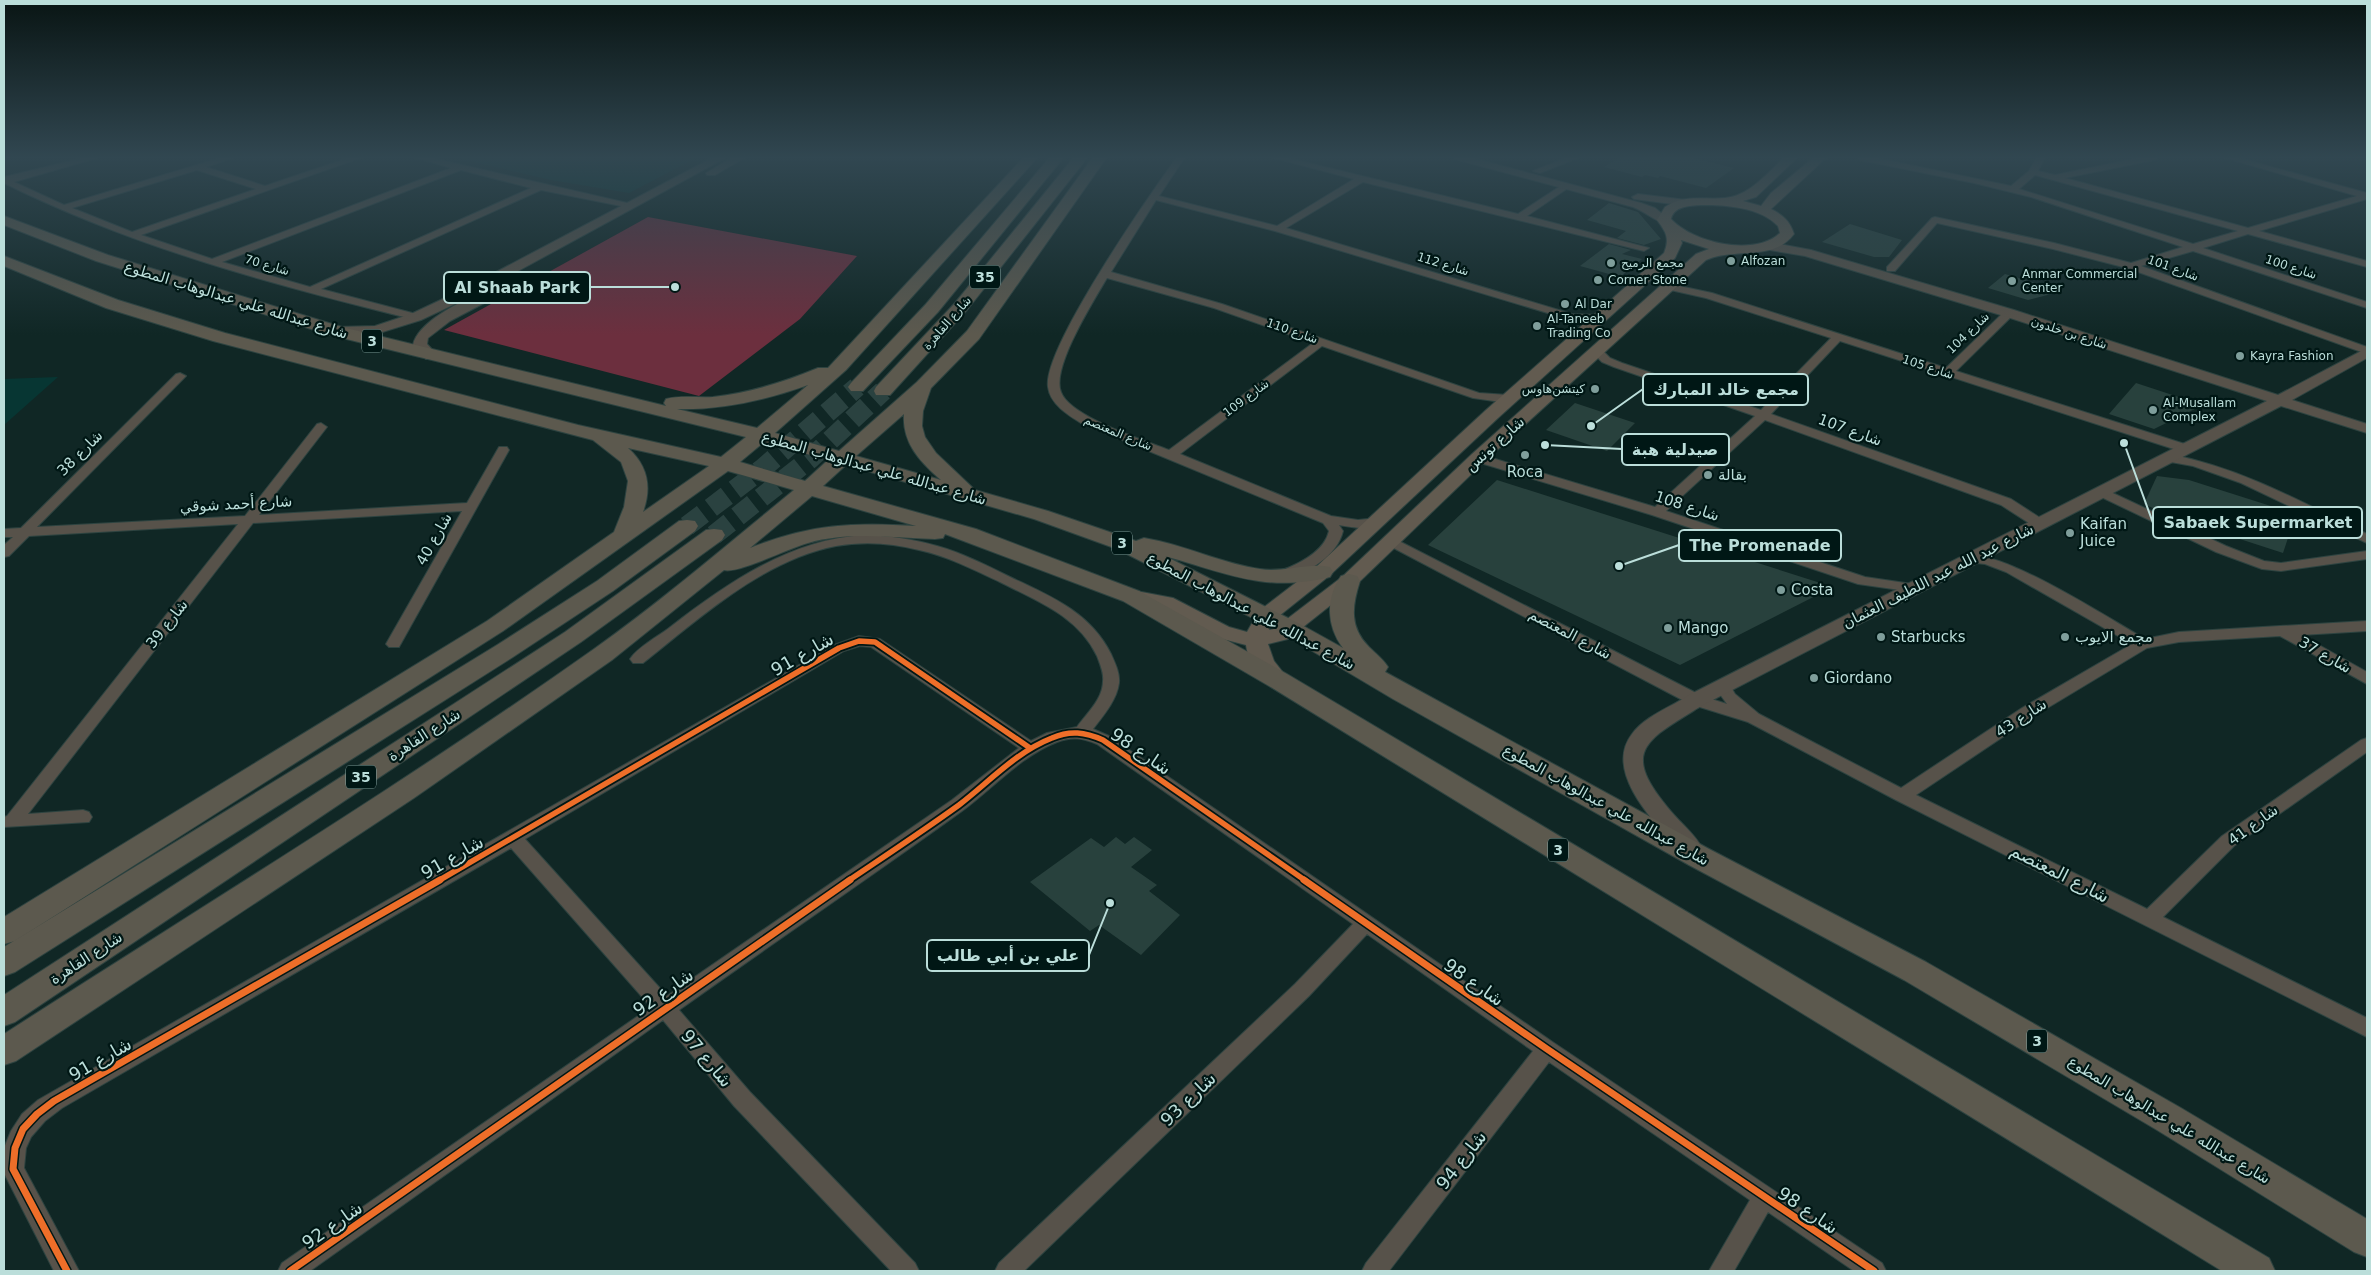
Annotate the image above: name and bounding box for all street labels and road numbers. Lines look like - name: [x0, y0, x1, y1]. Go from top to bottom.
- street label: شارع 112: [1415, 250, 1471, 279]
- street label: شارع 70: [243, 252, 291, 279]
- street label: شارع 101: [2145, 252, 2200, 285]
- street label: شارع 100: [2263, 252, 2319, 283]
- street label: شارع عبدالله علي عبدالوهاب المطوع: [122, 257, 350, 344]
- road number: 35: [970, 266, 1000, 288]
- street label: شارع القاهرة: [920, 293, 975, 353]
- street label: شارع 104: [1944, 309, 1993, 357]
- street label: شارع بن خلدون: [2029, 314, 2109, 353]
- street label: شارع 110: [1264, 316, 1320, 347]
- road number: 3: [362, 330, 382, 352]
- street label: شارع 105: [1900, 352, 1956, 383]
- street label: شارع 109: [1220, 376, 1272, 420]
- street label: شارع 107: [1816, 410, 1884, 450]
- street label: شارع المعتصم: [1082, 412, 1154, 454]
- street label: شارع تونس: [1462, 413, 1528, 475]
- street label: شارع 38: [53, 426, 107, 480]
- street label: شارع عبدالله علي عبدالوهاب المطوع: [759, 427, 988, 510]
- street label: شارع 108: [1652, 487, 1722, 525]
- street label: شارع أحمد شوقي: [179, 491, 293, 517]
- street label: شارع 40: [412, 510, 456, 568]
- street label: شارع عبد الله عبد اللطيف العثمان: [1839, 520, 2037, 632]
- road number: 3: [1112, 532, 1132, 554]
- street label: شارع عبدالله علي عبدالوهاب المطوع: [1144, 548, 1358, 674]
- street label: شارع 39: [142, 596, 192, 652]
- street label: شارع المعتصم: [1526, 605, 1614, 663]
- street label: شارع 91: [767, 628, 837, 681]
- street label: شارع 37: [2296, 633, 2354, 677]
- street label: شارع 43: [1992, 695, 2050, 741]
- street label: شارع القاهرة: [384, 705, 464, 765]
- street label: شارع 98: [1106, 723, 1175, 780]
- street label: شارع عبدالله علي عبدالوهاب المطوع: [1499, 741, 1712, 870]
- road number: 35: [346, 766, 376, 789]
- street label: شارع 41: [2225, 801, 2281, 849]
- street label: شارع 91: [417, 831, 487, 884]
- road number: 3: [1548, 838, 1568, 862]
- street label: شارع المعتصم: [2007, 839, 2113, 908]
- street label: شارع القاهرة: [46, 928, 126, 988]
- street label: شارع 98: [1439, 954, 1508, 1011]
- street label: شارع 92: [629, 964, 698, 1021]
- street label: شارع 97: [676, 1025, 737, 1092]
- road number: 3: [2027, 1030, 2047, 1052]
- street label: شارع 91: [65, 1033, 135, 1086]
- street label: شارع عبدالله علي عبدالوهاب المطوع: [2064, 1052, 2273, 1189]
- street label: شارع 93: [1156, 1068, 1221, 1131]
- street label: شارع 94: [1432, 1126, 1491, 1194]
- street label: شارع 98: [1773, 1182, 1842, 1239]
- street label: شارع 92: [298, 1197, 367, 1254]

